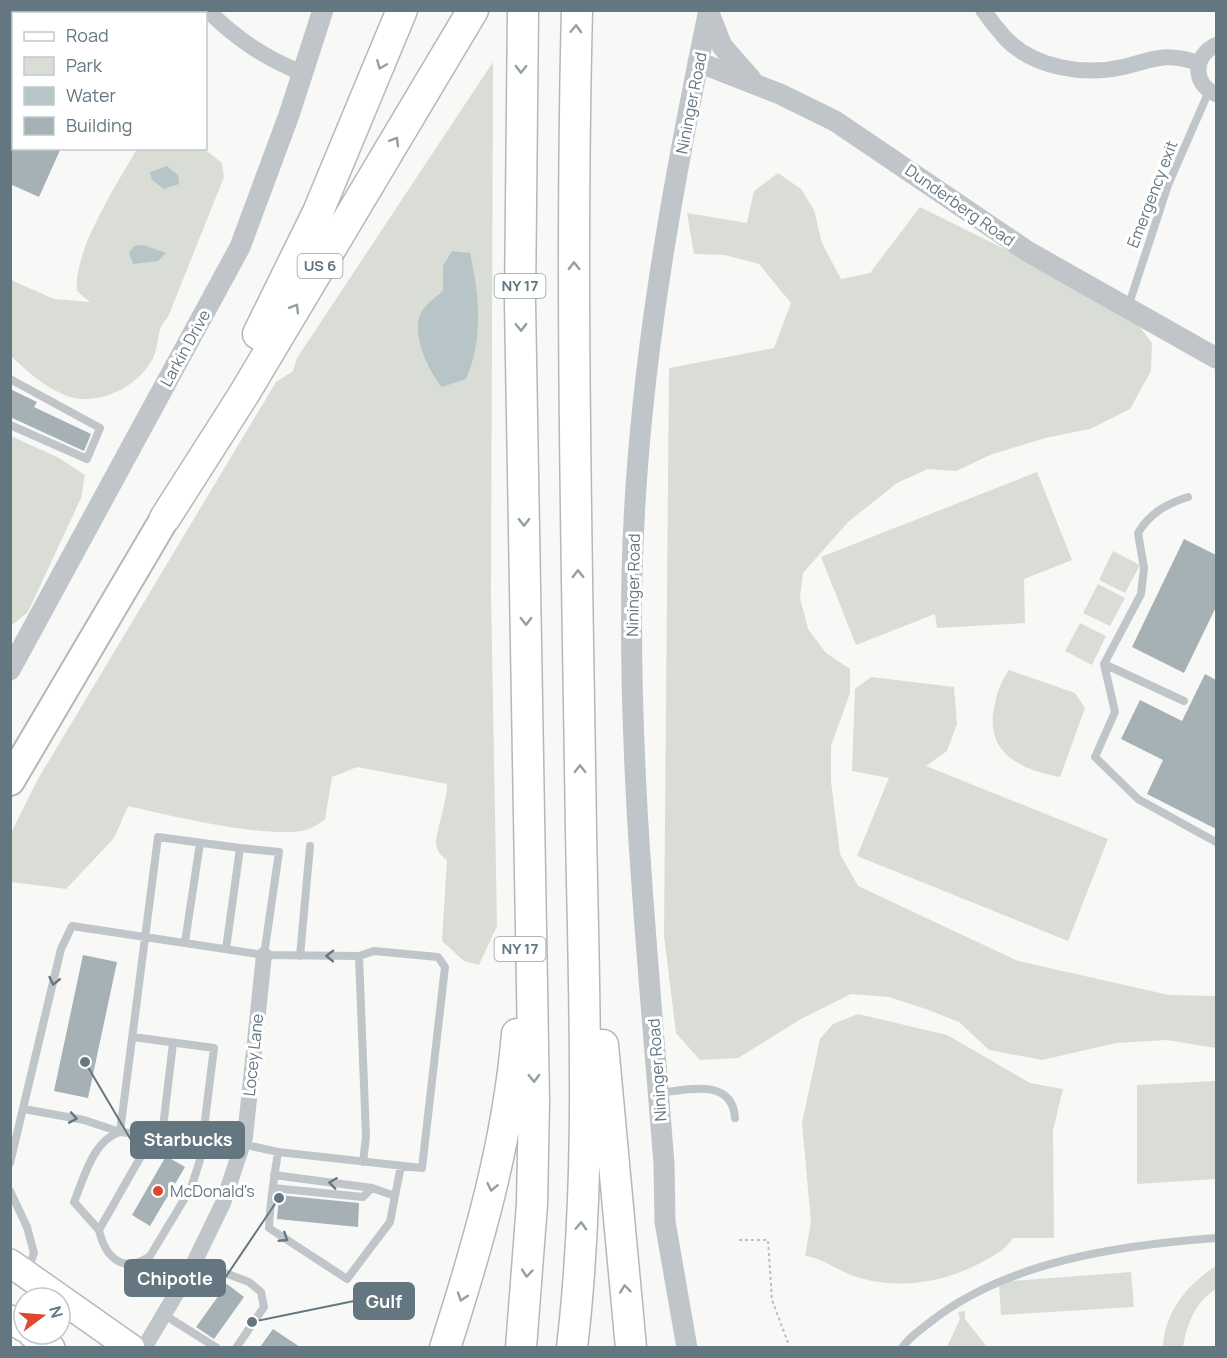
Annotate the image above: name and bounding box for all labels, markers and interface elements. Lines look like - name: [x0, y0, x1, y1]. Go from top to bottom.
- legend: [12, 12, 207, 150]
- text: Road: [66, 23, 109, 47]
- one-way arrow: [570, 24, 583, 33]
- street label: Nininger Road: [670, 50, 712, 156]
- text: Park: [66, 53, 103, 77]
- one-way arrow: [375, 59, 388, 70]
- one-way arrow: [515, 64, 528, 73]
- text: Water: [66, 83, 116, 107]
- text: Building: [66, 113, 132, 137]
- one-way arrow: [388, 137, 400, 147]
- street label: Emergency exit: [1121, 137, 1183, 251]
- street label: Dunderberg Road: [901, 159, 1019, 251]
- road number: US 6: [298, 254, 342, 278]
- one-way arrow: [567, 261, 580, 270]
- road number: NY 17: [494, 274, 546, 298]
- one-way arrow: [288, 304, 299, 314]
- street label: Larkin Drive: [155, 306, 215, 390]
- one-way arrow: [514, 322, 527, 331]
- one-way arrow: [518, 517, 530, 526]
- street label: Nininger Road: [621, 533, 645, 637]
- one-way arrow: [571, 569, 584, 578]
- one-way arrow: [520, 616, 532, 625]
- one-way arrow: [574, 764, 587, 773]
- road number: NY 17: [494, 937, 546, 961]
- one-way arrow: [325, 950, 334, 962]
- one-way arrow: [48, 976, 61, 986]
- street label: Locey Lane: [238, 1013, 268, 1097]
- street label: Nininger Road: [642, 1018, 672, 1122]
- one-way arrow: [528, 1073, 540, 1082]
- one-way arrow: [68, 1111, 78, 1124]
- callout: Starbucks: [131, 1122, 244, 1158]
- text: Starbucks: [143, 1127, 233, 1151]
- one-way arrow: [328, 1178, 337, 1190]
- place label: McDonald's: [170, 1180, 255, 1202]
- one-way arrow: [487, 1182, 500, 1192]
- marker: McDonald's: [151, 1184, 165, 1198]
- one-way arrow: [575, 1222, 588, 1231]
- one-way arrow: [277, 1231, 288, 1242]
- callout: Chipotle: [125, 1260, 225, 1296]
- text: Chipotle: [137, 1266, 213, 1290]
- one-way arrow: [521, 1268, 534, 1277]
- callout: Gulf: [354, 1283, 414, 1319]
- one-way arrow: [619, 1285, 632, 1294]
- north arrow: [12, 1286, 72, 1346]
- text: Gulf: [366, 1289, 402, 1313]
- one-way arrow: [456, 1291, 469, 1302]
- text: N: [44, 1303, 69, 1320]

